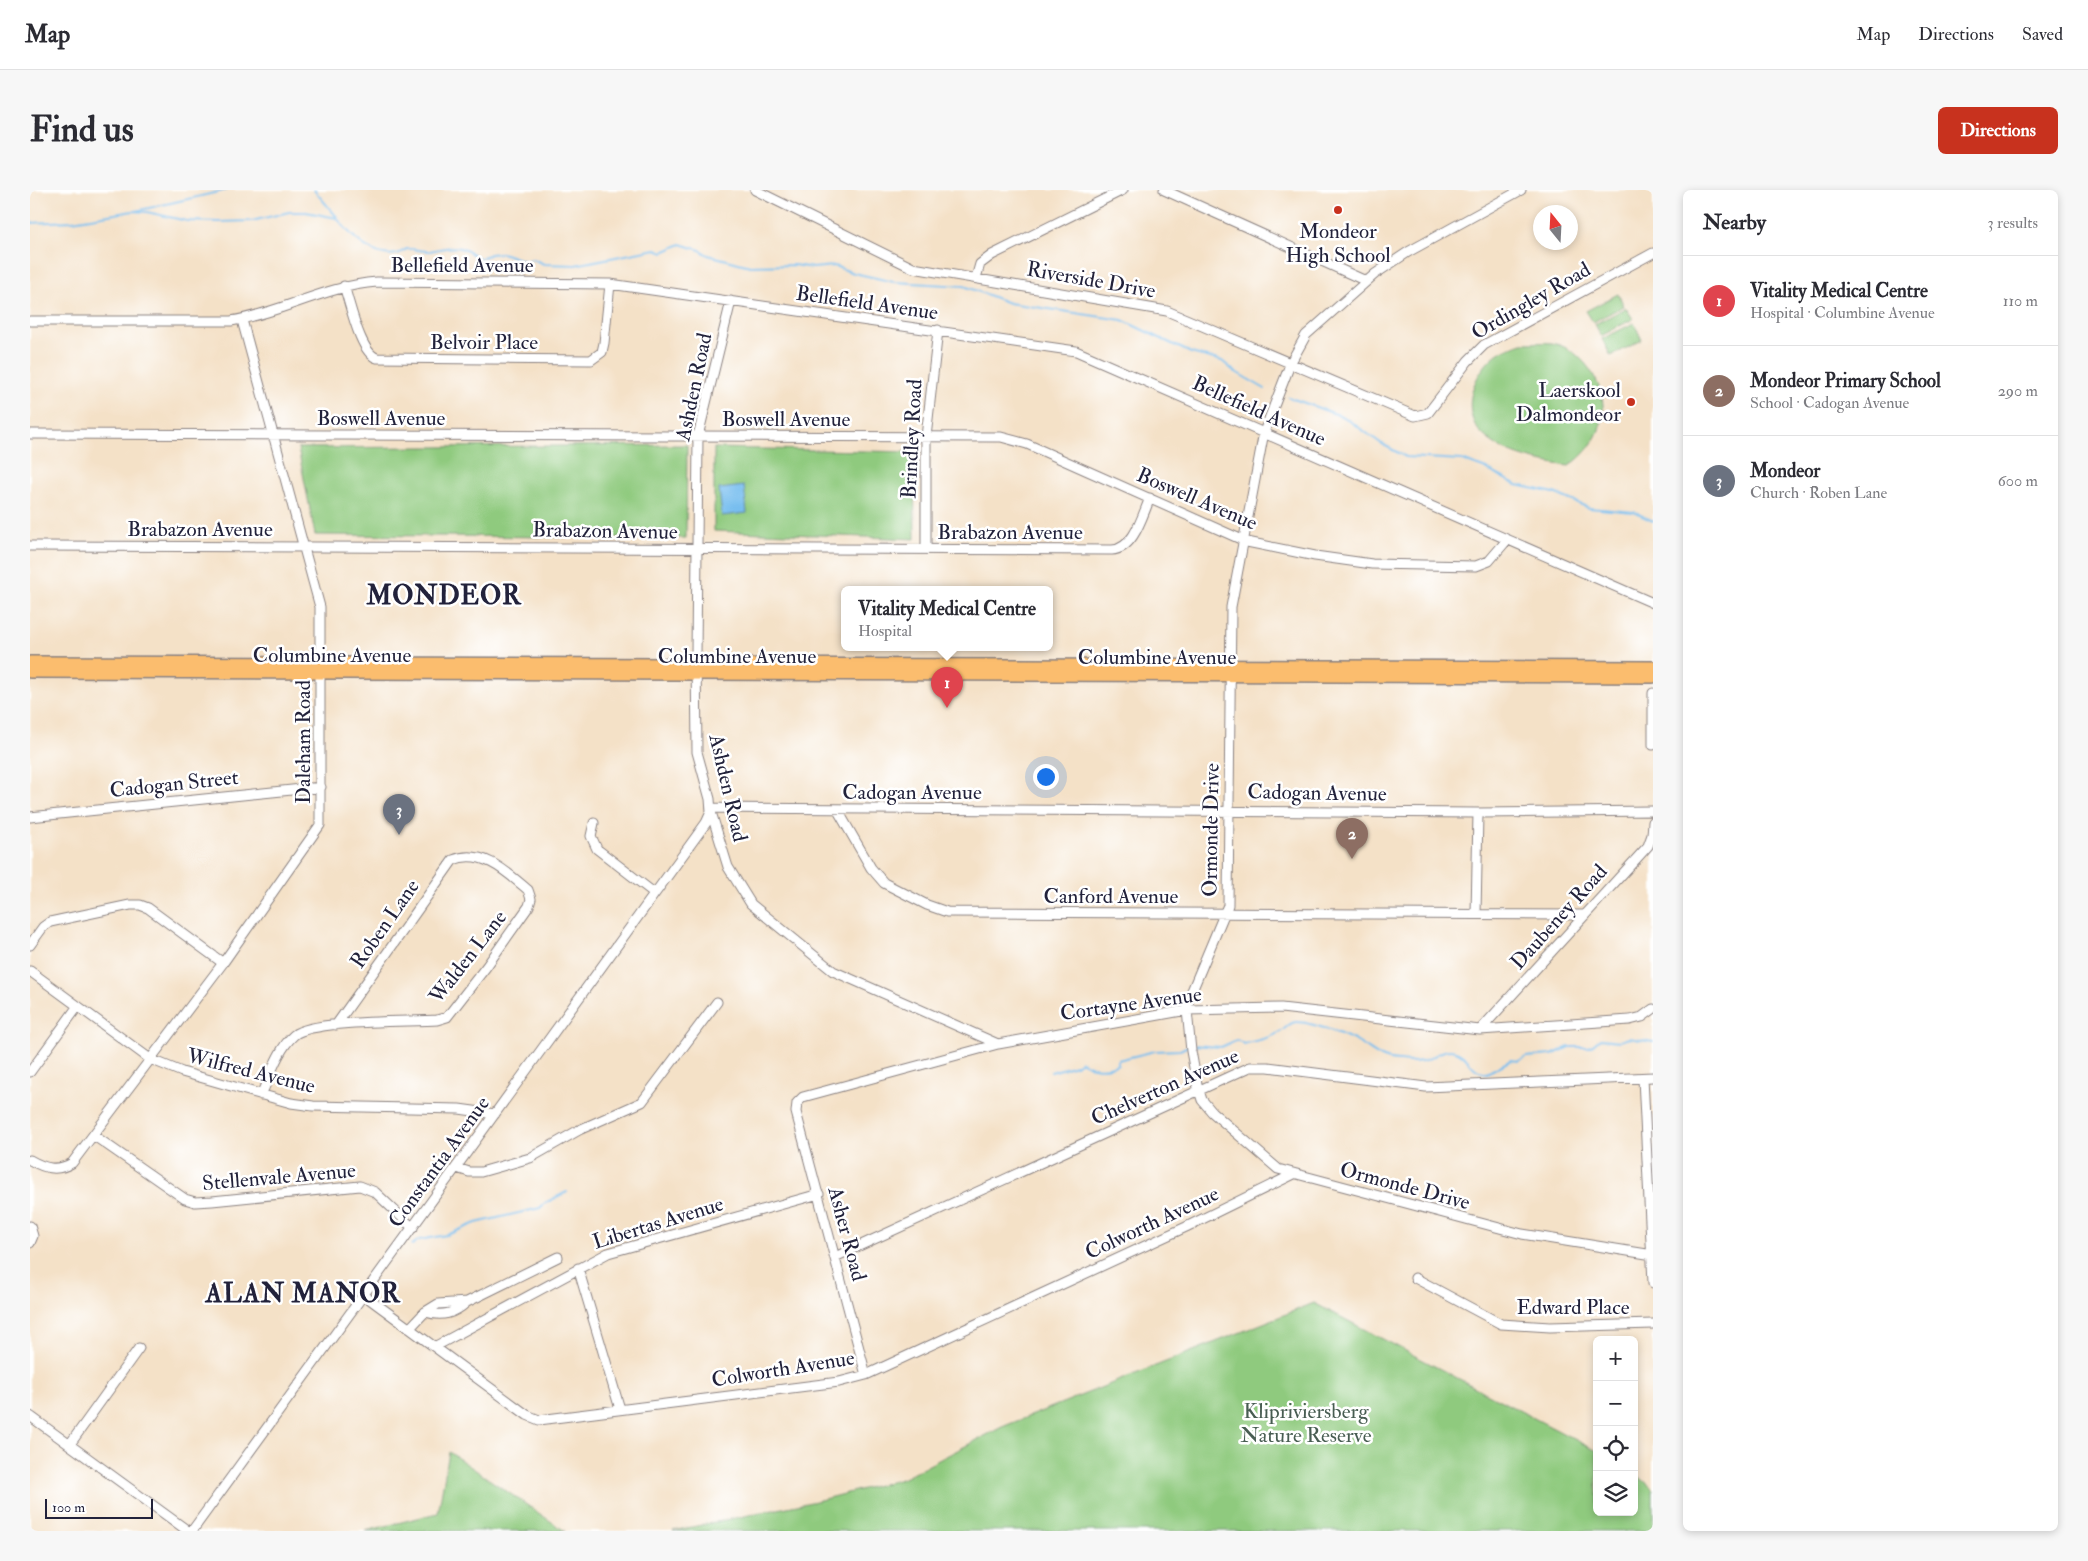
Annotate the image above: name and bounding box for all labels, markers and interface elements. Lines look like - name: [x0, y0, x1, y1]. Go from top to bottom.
- text: Map: [25, 19, 70, 50]
- text: Map: [1857, 23, 1890, 46]
- text: Directions: [1918, 23, 1994, 46]
- text: Saved: [2022, 23, 2063, 46]
- button: Directions: [1938, 107, 2058, 154]
- text: Find us: [30, 108, 134, 152]
- marker: Mondeor High School: [1332, 204, 1344, 216]
- north arrow: [1533, 205, 1578, 250]
- text: Nearby: [1703, 209, 1766, 236]
- text: 3 results: [1987, 213, 2038, 233]
- place label: Mondeor High School: [1285, 218, 1391, 269]
- street label: Bellefield Avenue: [390, 252, 534, 279]
- street label: Riverside Drive: [1024, 255, 1158, 305]
- street label: Ordingley Road: [1466, 256, 1596, 346]
- text: Vitality Medical Centre: [1750, 279, 1928, 303]
- street label: Bellefield Avenue: [794, 280, 940, 326]
- text: 1: [1716, 291, 1722, 311]
- text: 110 m: [2003, 291, 2038, 311]
- text: Hospital · Columbine Avenue: [1750, 303, 1935, 323]
- street label: Belvoir Place: [430, 329, 538, 356]
- street label: Ashden Road: [669, 330, 719, 444]
- text: Mondeor Primary School: [1750, 369, 1941, 393]
- street label: Bellefield Avenue: [1188, 370, 1330, 453]
- place label: Laerskool Dalmondeor: [1516, 377, 1622, 428]
- street label: Brindley Road: [895, 378, 929, 500]
- text: 2: [1715, 381, 1723, 401]
- text: 290 m: [1998, 381, 2038, 401]
- text: School · Cadogan Avenue: [1750, 393, 1909, 413]
- marker: Laerskool Dalmondeor: [1625, 396, 1637, 408]
- street label: Boswell Avenue: [317, 405, 446, 432]
- street label: Boswell Avenue: [722, 406, 851, 433]
- text: Mondeor: [1750, 459, 1820, 483]
- street label: Boswell Avenue: [1133, 461, 1262, 537]
- text: 3: [1716, 471, 1722, 491]
- text: 600 m: [1998, 471, 2038, 491]
- text: Church · Roben Lane: [1750, 483, 1887, 503]
- street label: Brabazon Avenue: [127, 516, 273, 543]
- street label: Brabazon Avenue: [532, 516, 678, 546]
- street label: Brabazon Avenue: [937, 519, 1083, 546]
- district label: MONDEOR: [365, 580, 522, 612]
- popup: [841, 586, 1053, 651]
- text: Vitality Medical Centre: [858, 597, 1036, 621]
- text: Hospital: [858, 621, 912, 641]
- street label: Columbine Avenue: [253, 642, 411, 669]
- street label: Columbine Avenue: [658, 643, 816, 670]
- street label: Columbine Avenue: [1078, 644, 1236, 671]
- pin: 1: [931, 667, 963, 708]
- street label: Daleham Road: [290, 679, 317, 804]
- street label: Ashden Road: [702, 731, 754, 845]
- street label: Ormonde Drive: [1196, 763, 1226, 897]
- street label: Cadogan Street: [108, 764, 240, 804]
- your location: [1033, 764, 1059, 790]
- street label: Cadogan Avenue: [1247, 778, 1387, 808]
- street label: Cadogan Avenue: [842, 779, 982, 806]
- pin: 3: [383, 794, 415, 835]
- pin: 2: [1336, 818, 1368, 859]
- street label: Daubeney Road: [1505, 858, 1614, 975]
- street label: Roben Lane: [344, 874, 426, 974]
- street label: Canford Avenue: [1044, 883, 1179, 910]
- street label: Walden Lane: [422, 905, 513, 1010]
- street label: Cortayne Avenue: [1059, 981, 1204, 1027]
- street label: Wilfred Avenue: [183, 1042, 318, 1100]
- street label: Chelverton Avenue: [1087, 1042, 1243, 1132]
- street label: Constantia Avenue: [382, 1091, 496, 1233]
- street label: Ormonde Drive: [1337, 1156, 1473, 1216]
- street label: Stellenvale Avenue: [201, 1157, 357, 1197]
- street label: Colworth Avenue: [1081, 1180, 1223, 1266]
- street label: Asher Road: [821, 1183, 873, 1285]
- street label: Libertas Avenue: [589, 1190, 727, 1256]
- district label: ALAN MANOR: [204, 1278, 401, 1310]
- street label: Edward Place: [1517, 1294, 1630, 1321]
- map controls: [1593, 1336, 1638, 1516]
- button: +: [1593, 1336, 1638, 1381]
- street label: Colworth Avenue: [710, 1344, 857, 1394]
- button: −: [1593, 1381, 1638, 1426]
- park label: Klipriviersberg Nature Reserve: [1241, 1398, 1372, 1449]
- button: locate: [1593, 1426, 1638, 1471]
- button: layers: [1593, 1471, 1638, 1516]
- scale bar: [45, 1496, 152, 1519]
- text: 100 m: [52, 1499, 85, 1516]

